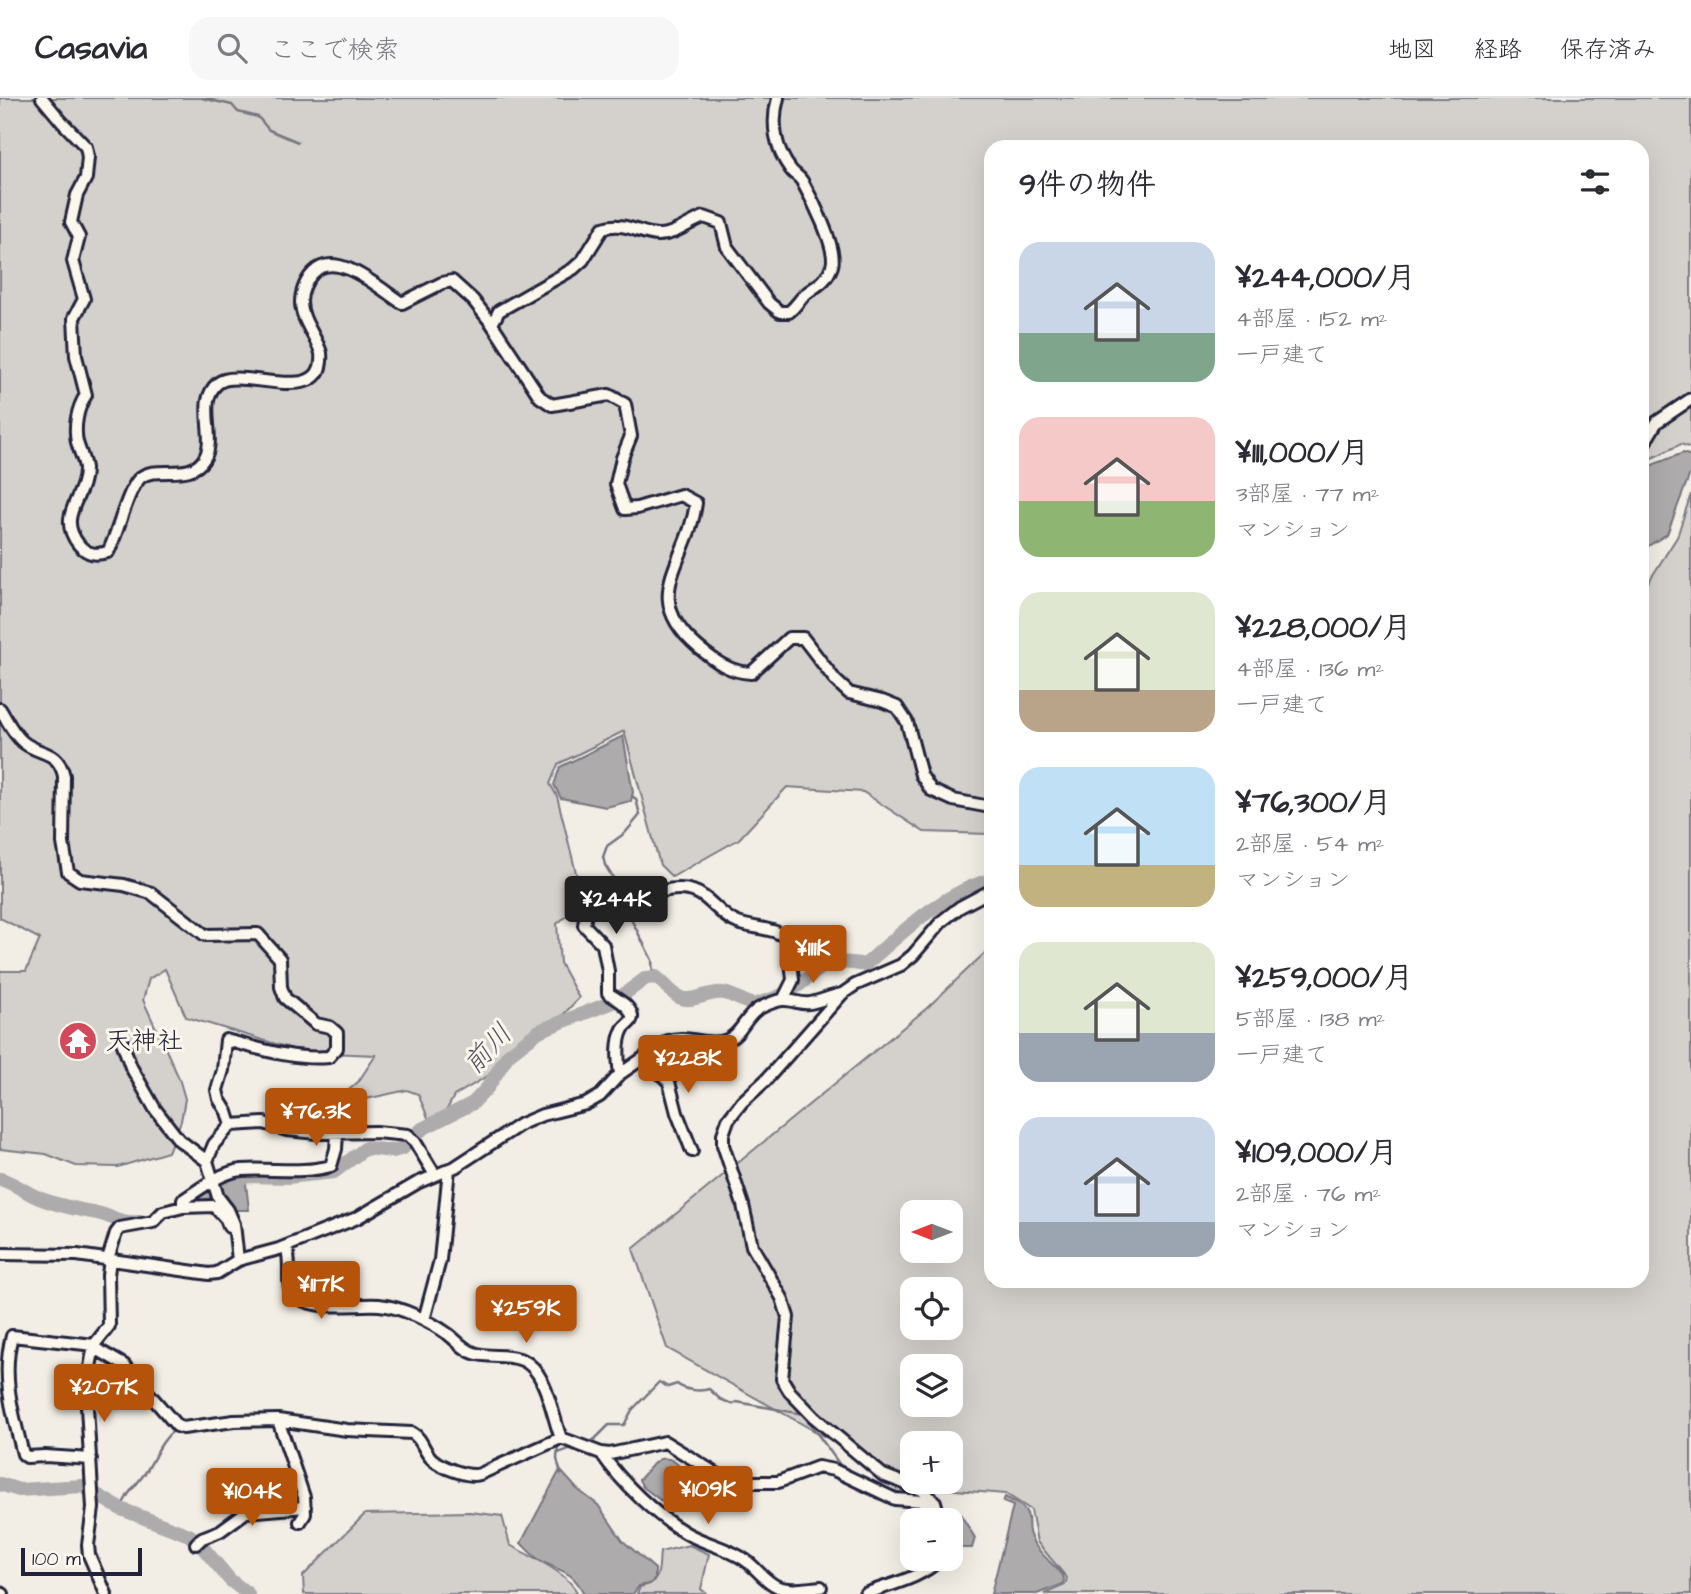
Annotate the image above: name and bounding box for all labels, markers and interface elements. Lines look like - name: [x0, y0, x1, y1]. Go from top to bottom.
- search box: [189, 17, 679, 80]
- text: Casavia: [35, 25, 147, 71]
- icon: search: [213, 29, 251, 67]
- text: ここで検索: [269, 32, 399, 68]
- text: 地図: [1388, 33, 1436, 67]
- text: 経路: [1474, 33, 1522, 67]
- text: 保存済み: [1560, 33, 1656, 67]
- icon: filters: [1576, 163, 1614, 201]
- text: 9件の物件: [1019, 164, 1156, 206]
- text: ¥244,000/月: [1236, 257, 1416, 299]
- icon: home: [1075, 270, 1159, 354]
- text: 4部屋 · 152 m²: [1236, 303, 1387, 335]
- text: 一戸建て: [1236, 339, 1328, 371]
- text: ¥111,000/月: [1236, 432, 1369, 474]
- icon: home: [1075, 445, 1159, 529]
- text: 3部屋 · 77 m²: [1236, 478, 1379, 510]
- text: マンション: [1236, 514, 1350, 546]
- text: ¥228,000/月: [1236, 607, 1412, 649]
- icon: home: [1075, 620, 1159, 704]
- text: 4部屋 · 136 m²: [1236, 653, 1384, 685]
- text: 一戸建て: [1236, 689, 1328, 721]
- text: ¥76,300/月: [1236, 782, 1391, 824]
- icon: home: [1075, 795, 1159, 879]
- text: 2部屋 · 54 m²: [1236, 828, 1385, 860]
- text: マンション: [1236, 864, 1350, 896]
- pin: ¥244K: [567, 876, 665, 936]
- text: ¥244K: [581, 883, 651, 915]
- pin: ¥111K: [764, 926, 862, 985]
- text: ¥111K: [795, 932, 831, 964]
- text: ¥259,000/月: [1236, 957, 1413, 999]
- icon: home: [1075, 970, 1159, 1054]
- text: 5部屋 · 138 m²: [1236, 1003, 1385, 1035]
- water label: 前川: [455, 1015, 521, 1083]
- temple icon: 天神社: [57, 1020, 99, 1062]
- place label: 天神社: [105, 1023, 183, 1059]
- pin: ¥228K: [639, 1035, 737, 1095]
- text: 一戸建て: [1236, 1039, 1328, 1071]
- text: ¥228K: [654, 1042, 722, 1074]
- pin: ¥76.3K: [259, 1088, 373, 1148]
- text: ¥76.3K: [281, 1095, 351, 1127]
- text: ¥109,000/月: [1236, 1132, 1398, 1174]
- icon: home: [1075, 1145, 1159, 1229]
- text: 2部屋 · 76 m²: [1236, 1178, 1381, 1210]
- north arrow: [900, 1200, 962, 1264]
- map controls: [900, 1200, 963, 1571]
- text: マンション: [1236, 1214, 1350, 1246]
- pin: ¥117K: [272, 1262, 370, 1321]
- text: ¥117K: [298, 1268, 344, 1300]
- button: locate: [900, 1277, 963, 1340]
- pin: ¥259K: [477, 1286, 575, 1345]
- text: ¥259K: [492, 1292, 560, 1324]
- button: layers: [900, 1354, 963, 1417]
- pin: ¥207K: [55, 1364, 153, 1424]
- text: ¥207K: [70, 1371, 138, 1403]
- button: +: [900, 1431, 963, 1494]
- pin: ¥109K: [659, 1466, 757, 1526]
- pin: ¥104K: [203, 1468, 301, 1528]
- text: ¥109K: [680, 1473, 736, 1505]
- text: ¥104K: [222, 1475, 282, 1507]
- button: −: [900, 1508, 963, 1571]
- scale bar: [21, 1545, 142, 1577]
- text: 100 m: [32, 1546, 81, 1573]

